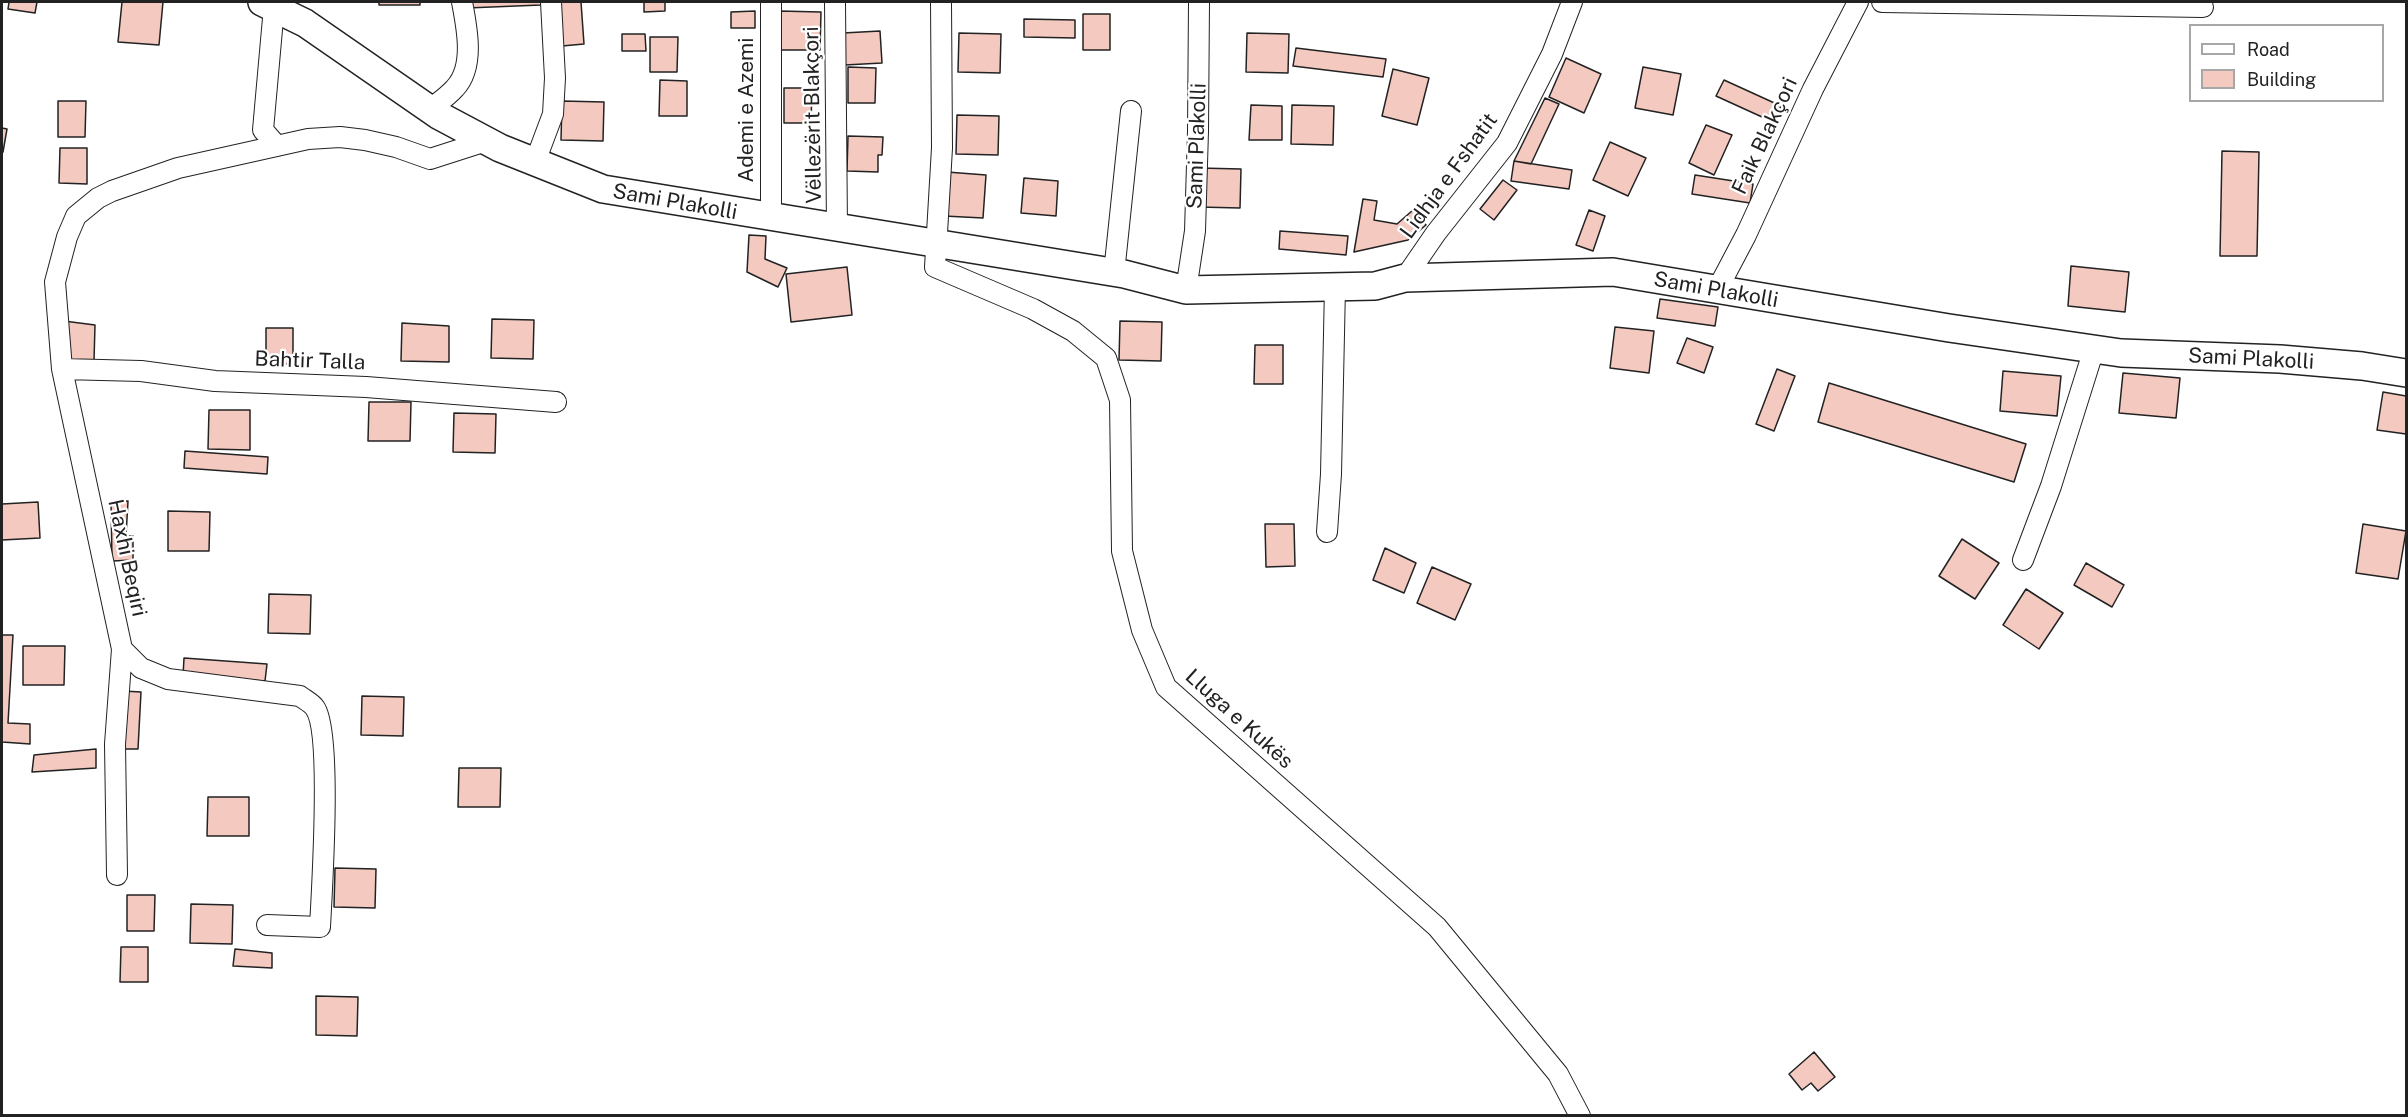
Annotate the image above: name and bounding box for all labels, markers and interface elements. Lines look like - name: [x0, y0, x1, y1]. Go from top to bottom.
- legend: [2189, 24, 2384, 102]
- street label: Vëllezërit Blakçori: [799, 26, 827, 204]
- street label: Ademi e Azemi: [734, 38, 760, 182]
- text: Road: [2247, 39, 2290, 60]
- text: Building: [2247, 69, 2316, 90]
- street label: Faik Blakçori: [1727, 74, 1803, 198]
- street label: Sami Plakolli: [1182, 83, 1212, 209]
- street label: Lidhja e Fshatit: [1395, 108, 1503, 244]
- street label: Sami Plakolli: [611, 179, 739, 225]
- street label: Sami Plakolli: [1652, 267, 1780, 313]
- street label: Sami Plakolli: [2187, 343, 2315, 375]
- street label: Bahtir Talla: [254, 346, 366, 376]
- street label: Haxhi Beqiri: [102, 497, 152, 619]
- street label: Lluga e Kukës: [1180, 664, 1298, 774]

